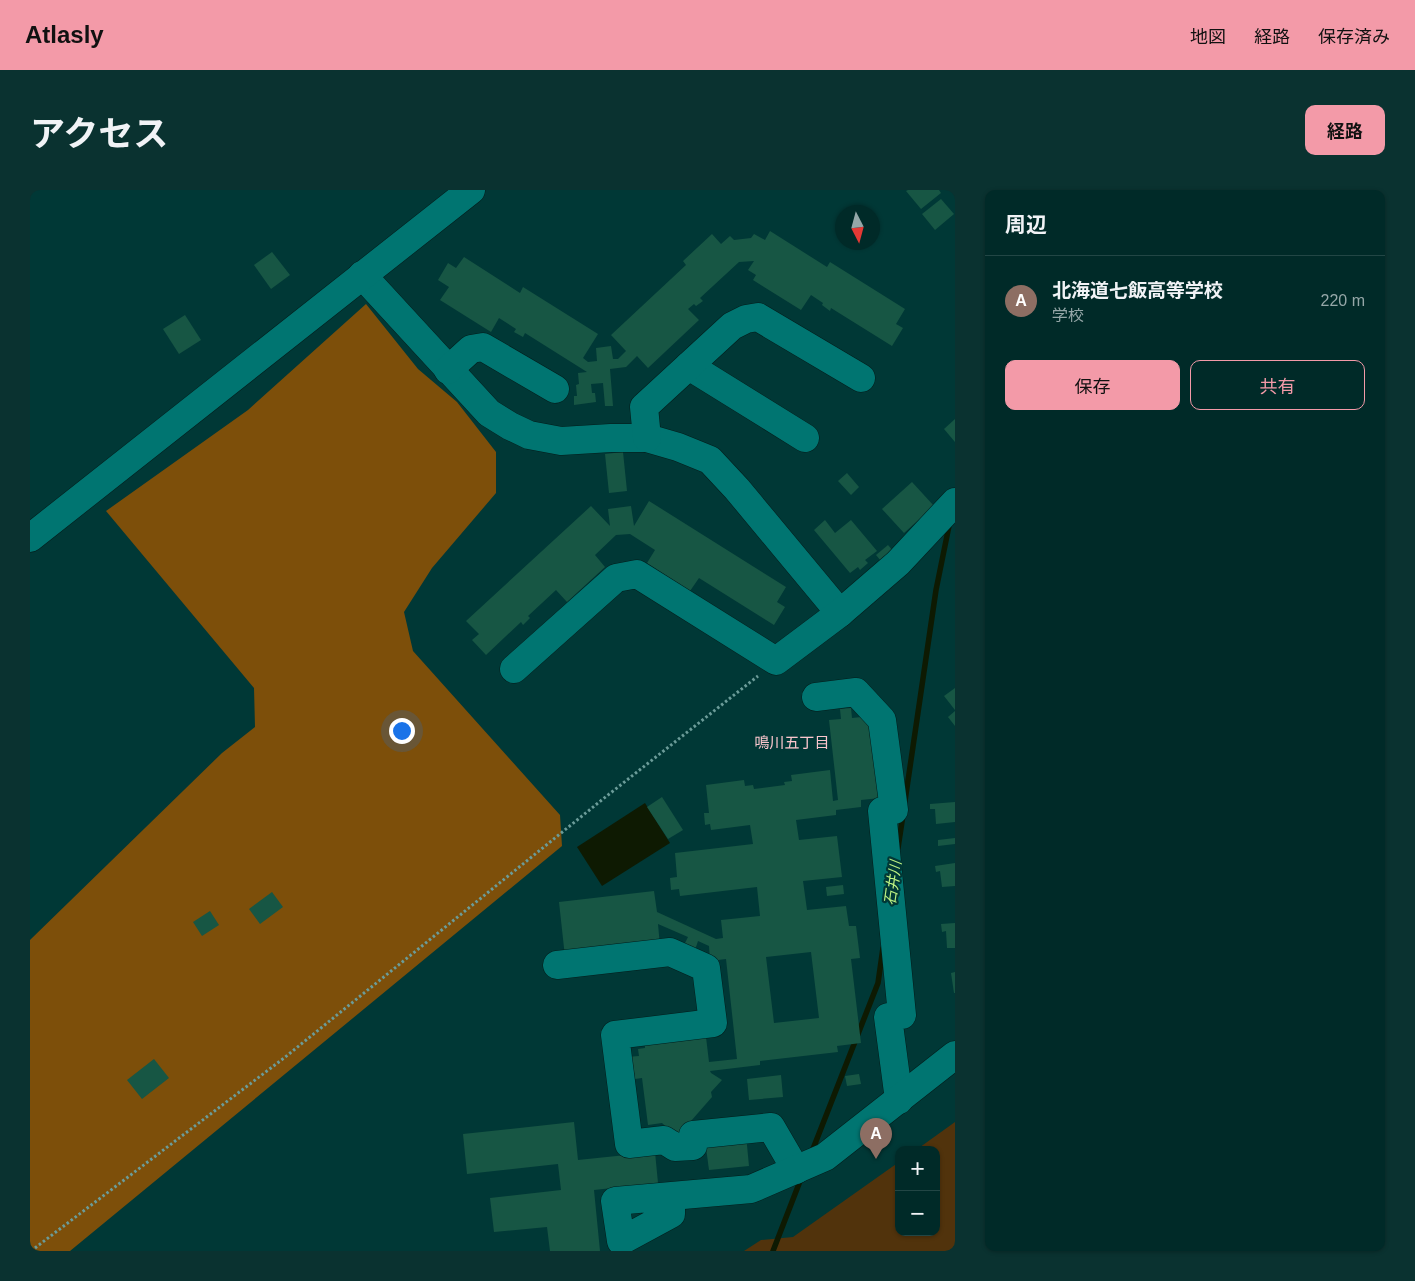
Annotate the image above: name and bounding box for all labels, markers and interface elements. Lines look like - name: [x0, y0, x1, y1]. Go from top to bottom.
- text: Atlasly: [25, 21, 104, 48]
- text: 地図: [1190, 27, 1226, 47]
- text: 経路: [1254, 27, 1290, 47]
- text: 保存済み: [1318, 27, 1390, 47]
- button: 経路: [1305, 105, 1385, 155]
- text: アクセス: [30, 114, 168, 153]
- north arrow: [835, 205, 880, 250]
- text: 周辺: [1005, 213, 1047, 236]
- text: 北海道七飯高等学校: [1052, 280, 1223, 301]
- text: A: [1015, 292, 1027, 309]
- text: 220 m: [1321, 292, 1365, 309]
- text: 学校: [1052, 307, 1084, 324]
- button: 保存: [1005, 360, 1180, 410]
- button: 共有: [1190, 360, 1365, 410]
- your location: [389, 718, 415, 744]
- district label: 鳴川五丁目: [754, 734, 830, 751]
- water label: 石井川: [881, 857, 904, 906]
- pin: A: [860, 1118, 892, 1159]
- map controls: [895, 1146, 940, 1236]
- button: +: [895, 1146, 940, 1191]
- button: −: [895, 1191, 940, 1236]

